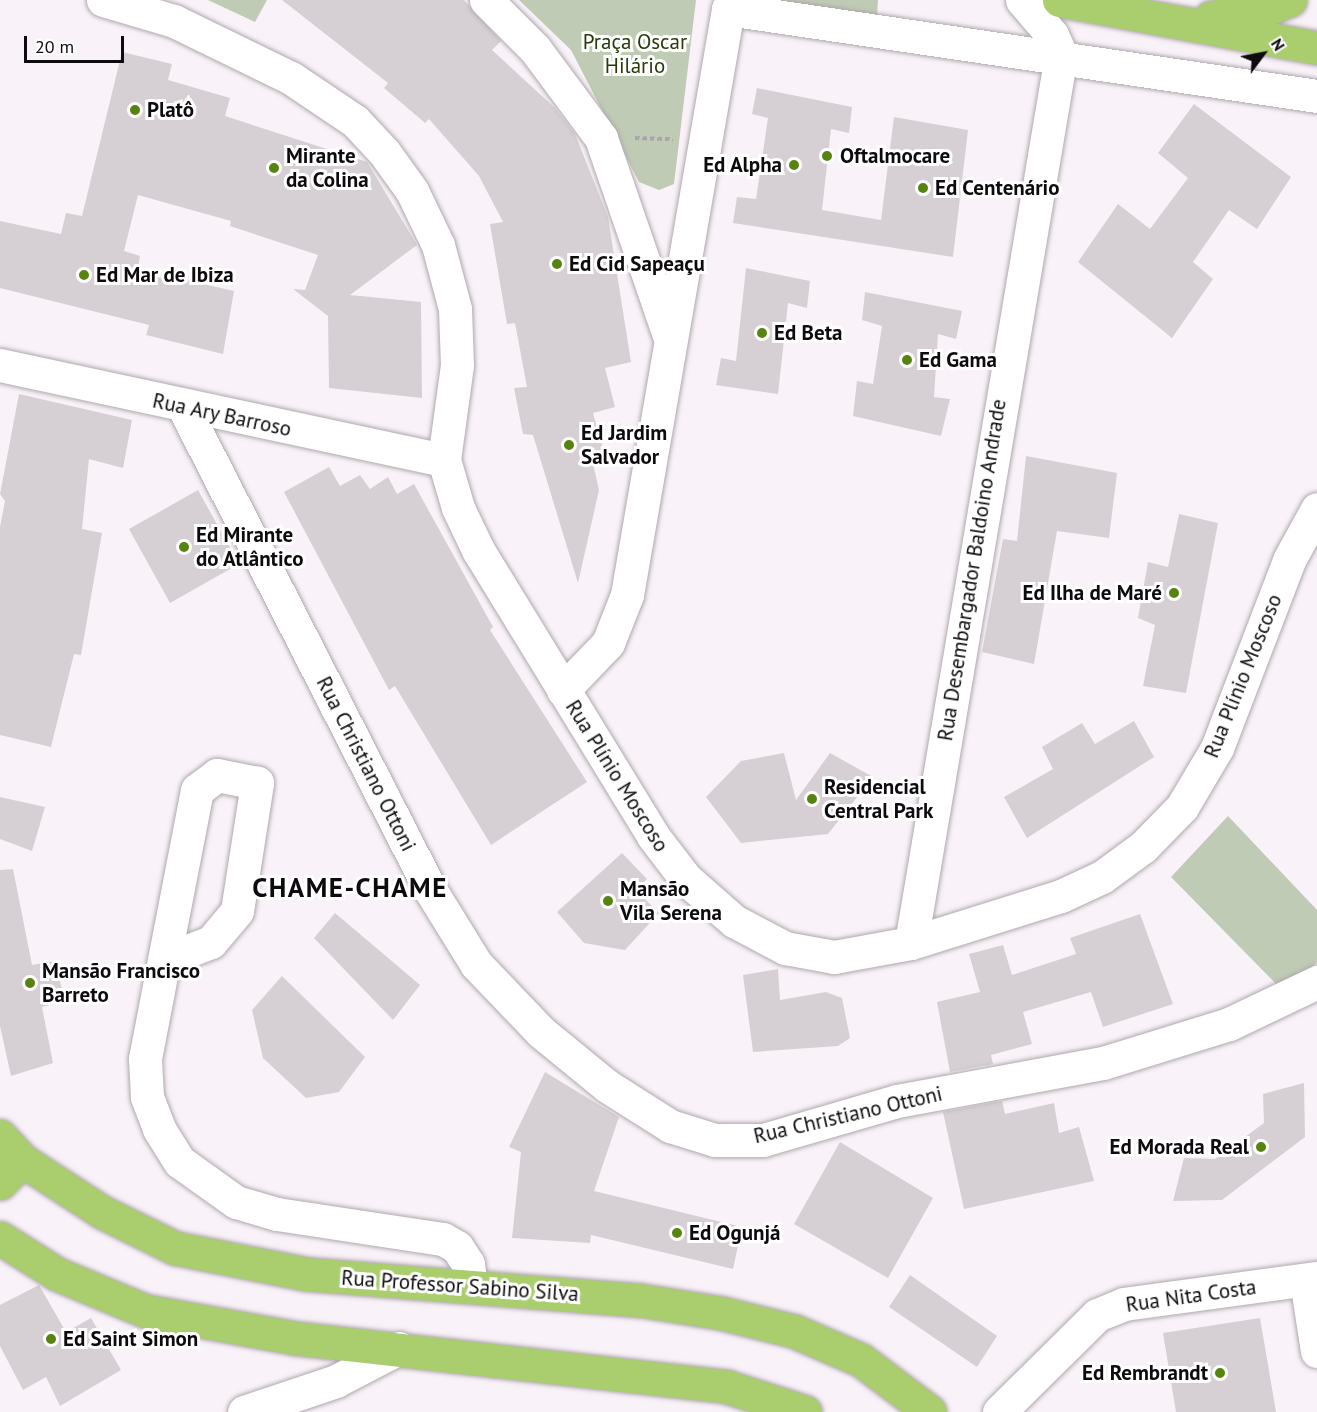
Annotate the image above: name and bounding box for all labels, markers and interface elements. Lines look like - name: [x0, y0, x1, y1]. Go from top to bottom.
- scale bar: [27, 24, 128, 62]
- north arrow: [1233, 24, 1293, 84]
- park label: Praça Oscar Hilário: [583, 29, 687, 79]
- text: 20 m: [35, 35, 74, 58]
- text: N: [1267, 35, 1290, 54]
- place label: Platô: [147, 97, 194, 123]
- marker: Platô: [128, 103, 142, 117]
- place label: Mirante da Colina: [286, 143, 369, 193]
- place label: Oftalmocare: [840, 143, 950, 169]
- marker: Oftalmocare: [818, 147, 836, 165]
- place label: Ed Alpha: [702, 152, 782, 178]
- marker: Ed Alpha: [787, 158, 801, 172]
- marker: Mirante da Colina: [267, 161, 281, 175]
- place label: Ed Centenário: [935, 175, 1060, 201]
- marker: Ed Centenário: [916, 181, 930, 195]
- place label: Ed Cid Sapeaçu: [569, 251, 705, 277]
- marker: Ed Cid Sapeaçu: [550, 257, 564, 271]
- place label: Ed Mar de Ibiza: [96, 262, 234, 288]
- marker: Ed Mar de Ibiza: [77, 268, 91, 282]
- place label: Ed Beta: [774, 320, 842, 346]
- marker: Ed Beta: [755, 326, 769, 340]
- place label: Ed Gama: [919, 347, 997, 373]
- marker: Ed Gama: [900, 353, 914, 367]
- street label: Rua Ary Barroso: [150, 388, 294, 442]
- street label: Rua Desembargador Baldoino Andrade: [932, 397, 1012, 743]
- place label: Ed Jardim Salvador: [581, 420, 667, 470]
- marker: Ed Jardim Salvador: [562, 438, 576, 452]
- place label: Ed Mirante do Atlântico: [196, 522, 304, 572]
- marker: Ed Mirante do Atlântico: [177, 540, 191, 554]
- place label: Ed Ilha de Maré: [1023, 580, 1162, 606]
- marker: Ed Ilha de Maré: [1167, 586, 1181, 600]
- street label: Rua Plínio Moscoso: [1199, 591, 1287, 761]
- street label: Rua Christiano Ottoni: [311, 672, 421, 856]
- street label: Rua Plínio Moscoso: [560, 695, 674, 857]
- place label: Residencial Central Park: [824, 774, 933, 824]
- marker: Residencial Central Park: [805, 792, 819, 806]
- district label: CHAME-CHAME: [252, 872, 448, 904]
- place label: Mansão Vila Serena: [620, 876, 722, 926]
- marker: Mansão Vila Serena: [601, 894, 615, 908]
- place label: Mansão Francisco Barreto: [42, 958, 200, 1008]
- marker: Mansão Francisco Barreto: [23, 976, 37, 990]
- street label: Rua Christiano Ottoni: [751, 1081, 945, 1149]
- place label: Ed Morada Real: [1110, 1134, 1249, 1160]
- marker: Ed Morada Real: [1254, 1140, 1268, 1154]
- place label: Ed Ogunjá: [689, 1220, 781, 1246]
- marker: Ed Ogunjá: [670, 1226, 684, 1240]
- street label: Rua Professor Sabino Silva: [340, 1265, 580, 1307]
- street label: Rua Nita Costa: [1124, 1274, 1258, 1318]
- place label: Ed Saint Simon: [63, 1326, 198, 1352]
- marker: Ed Saint Simon: [44, 1332, 58, 1346]
- place label: Ed Rembrandt: [1082, 1360, 1208, 1386]
- marker: Ed Rembrandt: [1213, 1366, 1227, 1380]

